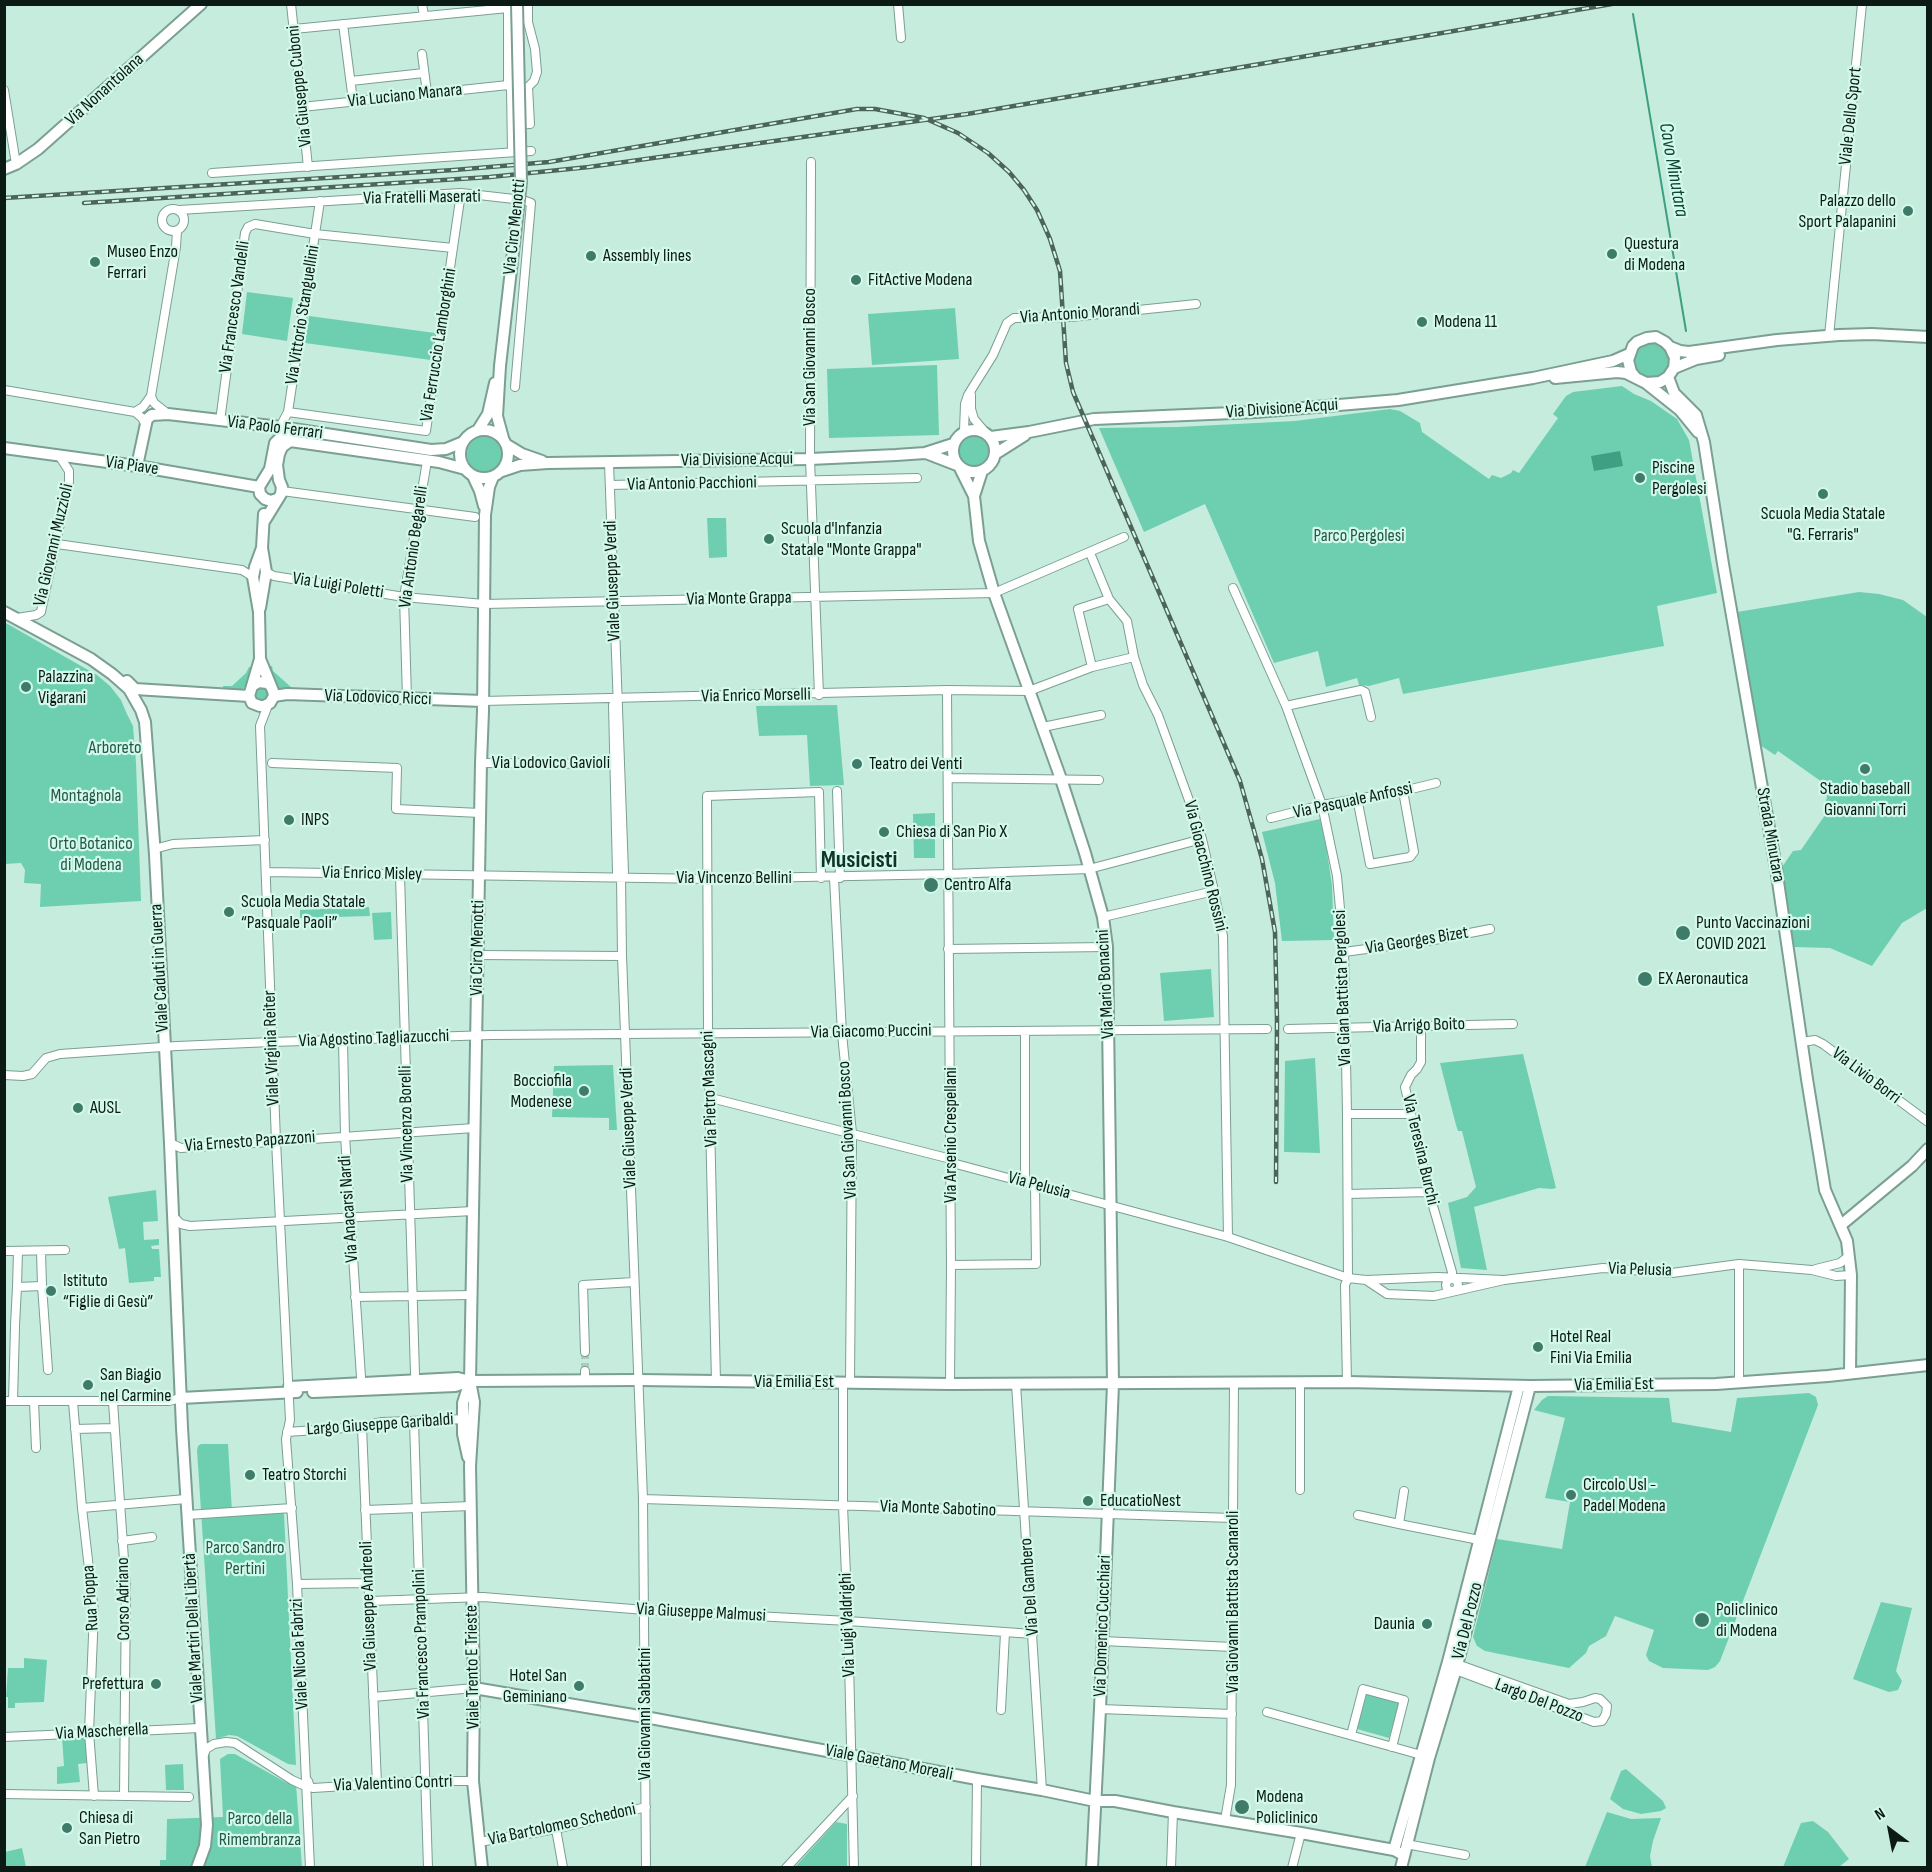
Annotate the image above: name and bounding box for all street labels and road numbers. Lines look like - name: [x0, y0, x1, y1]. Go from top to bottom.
- street label: Via Giuseppe Cuboni: [283, 24, 317, 148]
- street label: Via Nonantolana: [61, 49, 149, 131]
- street label: Viale Dello Sport: [1835, 66, 1867, 166]
- street label: Via Luciano Manara: [347, 79, 463, 113]
- street label: Via Ciro Menotti: [499, 178, 531, 276]
- street label: Via Fratelli Maserati: [363, 186, 481, 210]
- street label: Via Francesco Vandelli: [215, 240, 255, 374]
- street label: Via Vittorio Stanguellini: [281, 244, 325, 386]
- street label: Via Ferruccio Lamborghini: [416, 267, 462, 423]
- street label: Via San Giovanni Bosco: [799, 288, 821, 426]
- street label: Via Antonio Morandi: [1019, 299, 1141, 329]
- street label: Via Divisione Acqui: [1225, 394, 1339, 424]
- street label: Via Paolo Ferrari: [226, 411, 324, 445]
- street label: Via Divisione Acqui: [681, 448, 793, 472]
- street label: Via Piave: [104, 452, 160, 480]
- street label: Via Antonio Pacchioni: [627, 472, 757, 496]
- street label: Via Giovanni Muzzioli: [29, 482, 79, 608]
- street label: Via Antonio Begarelli: [395, 485, 433, 609]
- street label: Viale Giuseppe Verdi: [600, 520, 626, 642]
- street label: Via Luigi Poletti: [291, 568, 385, 604]
- street label: Via Monte Grappa: [686, 587, 792, 611]
- street label: Via Enrico Morselli: [701, 684, 811, 708]
- street label: Via Lodovico Ricci: [324, 685, 432, 711]
- street label: Via Lodovico Gavioli: [492, 752, 610, 774]
- street label: Via Pasquale Anfossi: [1291, 778, 1415, 824]
- street label: Strada Minutara: [1751, 786, 1789, 884]
- street label: Via Gioacchino Rossini: [1178, 798, 1232, 934]
- street label: Via Enrico Misley: [322, 862, 422, 886]
- street label: Via Vincenzo Bellini: [676, 867, 792, 889]
- street label: Via Ciro Menotti: [466, 900, 490, 996]
- street label: Viale Caduti in Guerra: [146, 903, 174, 1033]
- street label: Via Gian Battista Pergolesi: [1329, 909, 1357, 1067]
- street label: Via Georges Bizet: [1364, 922, 1470, 960]
- street label: Via Mario Bonacini: [1092, 929, 1120, 1039]
- street label: Viale Virginia Reiter: [259, 990, 285, 1106]
- street label: Via Arrigo Boito: [1373, 1014, 1465, 1038]
- street label: Via Giacomo Puccini: [810, 1020, 932, 1044]
- street label: Via Agostino Tagliazucchi: [298, 1026, 450, 1052]
- street label: Via Pietro Mascagni: [697, 1031, 723, 1147]
- street label: Via Livio Borri: [1827, 1043, 1905, 1109]
- street label: Via San Giovanni Bosco: [834, 1061, 862, 1199]
- street label: Via Vincenzo Borelli: [395, 1065, 419, 1183]
- street label: Viale Giuseppe Verdi: [616, 1067, 642, 1189]
- street label: Via Arsenio Crespellani: [940, 1067, 962, 1203]
- street label: Via Teresina Burchi: [1397, 1093, 1443, 1207]
- street label: Via Ernesto Papazzoni: [184, 1127, 316, 1157]
- street label: Via Anacarsi Nardi: [334, 1155, 364, 1263]
- street label: Via Pelusia: [1005, 1167, 1073, 1205]
- street label: Via Pelusia: [1608, 1258, 1672, 1282]
- street label: Via Emilia Est: [754, 1371, 834, 1393]
- street label: Via Emilia Est: [1574, 1374, 1654, 1396]
- street label: Largo Giuseppe Garibaldi: [306, 1409, 454, 1441]
- street label: Via Monte Sabotino: [880, 1496, 996, 1522]
- street label: Via Giovanni Battista Scanaroli: [1222, 1511, 1244, 1693]
- street label: Via Del Gambero: [1016, 1537, 1044, 1637]
- street label: Via Giuseppe Andreoli: [356, 1541, 382, 1671]
- street label: Viale Martiri Della Libertà: [179, 1553, 209, 1703]
- street label: Via Domenico Cucchiari: [1090, 1555, 1116, 1697]
- street label: Corso Adriano: [112, 1557, 136, 1641]
- street label: Rua Pioppa: [78, 1564, 104, 1632]
- street label: Via Francesco Prampolini: [409, 1569, 435, 1719]
- street label: Via Luigi Valdrighi: [835, 1573, 861, 1677]
- street label: Via Del Pozzo: [1448, 1580, 1488, 1662]
- street label: Viale Nicola Fabrizi: [286, 1598, 314, 1710]
- street label: Via Giuseppe Malmusi: [636, 1599, 766, 1627]
- street label: Viale Trento E Trieste: [461, 1605, 485, 1729]
- street label: Via Giovanni Sabbatini: [634, 1648, 656, 1780]
- street label: Largo Del Pozzo: [1492, 1674, 1586, 1728]
- street label: Via Mascherella: [55, 1719, 149, 1745]
- street label: Viale Gaetano Moreali: [823, 1740, 955, 1786]
- street label: Via Valentino Contri: [333, 1771, 453, 1797]
- street label: Via Bartolomeo Schedoni: [486, 1799, 638, 1851]

